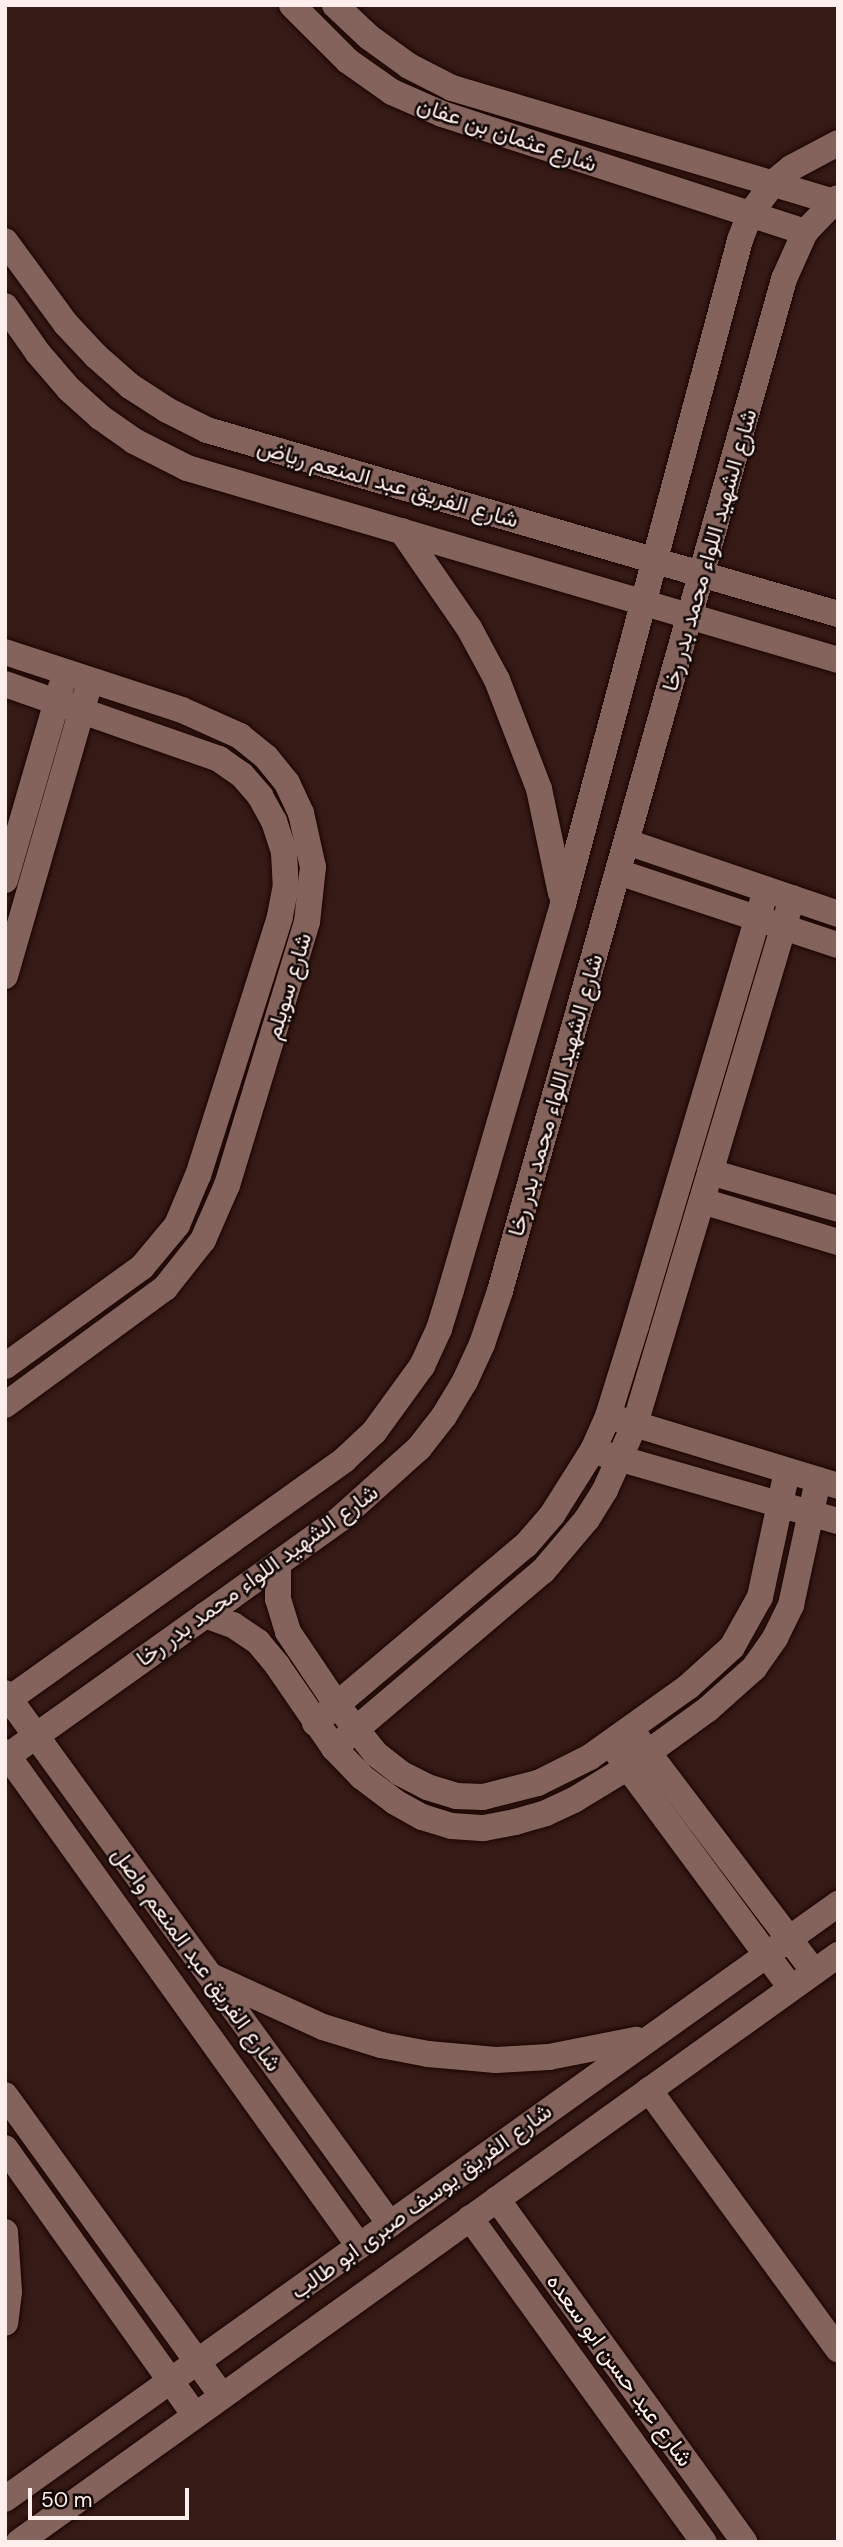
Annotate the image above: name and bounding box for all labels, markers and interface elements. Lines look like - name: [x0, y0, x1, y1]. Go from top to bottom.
- street label: شارع عثمان بن عفان: [414, 90, 600, 178]
- street label: شارع الشهيد اللواء محمد بدر رخا: [655, 406, 763, 694]
- street label: شارع الفريق عبد المنعم رياض: [254, 432, 522, 534]
- street label: شارع سويلم: [259, 929, 317, 1043]
- street label: شارع الشهيد اللواء محمد بدر رخا: [501, 951, 609, 1239]
- street label: شارع الشهيد اللواء محمد بدر رخا: [131, 1478, 383, 1672]
- street label: شارع الفريق عبد المنعم واصل: [106, 1841, 288, 2077]
- street label: شارع الفريق يوسف صبرى ابو طالب: [285, 2097, 557, 2305]
- street label: شارع عيد حسن ابو سعده: [541, 2268, 699, 2472]
- scale bar: [32, 2474, 192, 2518]
- text: 50 m: [41, 2486, 92, 2514]

